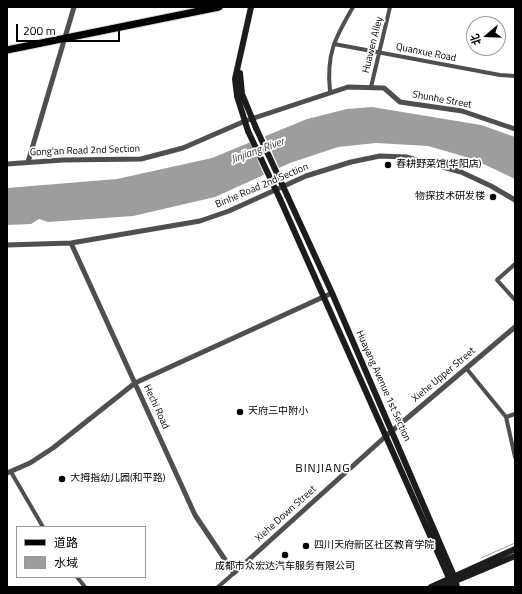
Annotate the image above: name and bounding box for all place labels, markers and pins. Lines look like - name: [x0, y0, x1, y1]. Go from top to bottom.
- place label: 春耕野菜馆(华阳店): [396, 159, 481, 171]
- marker: 春耕野菜馆(华阳店): [383, 160, 393, 170]
- place label: 物探技术研发楼: [415, 191, 485, 203]
- marker: 物探技术研发楼: [488, 192, 498, 202]
- place label: 天府三中附小: [248, 406, 308, 418]
- marker: 天府三中附小: [235, 407, 245, 417]
- place label: 大拇指幼儿园(和平路): [70, 473, 165, 485]
- marker: 大拇指幼儿园(和平路): [57, 474, 67, 484]
- place label: 四川天府新区社区教育学院: [314, 540, 434, 552]
- marker: 四川天府新区社区教育学院: [301, 541, 311, 551]
- marker: 成都市众宏达汽车服务有限公司: [280, 550, 290, 560]
- place label: 成都市众宏达汽车服务有限公司: [215, 561, 355, 573]

